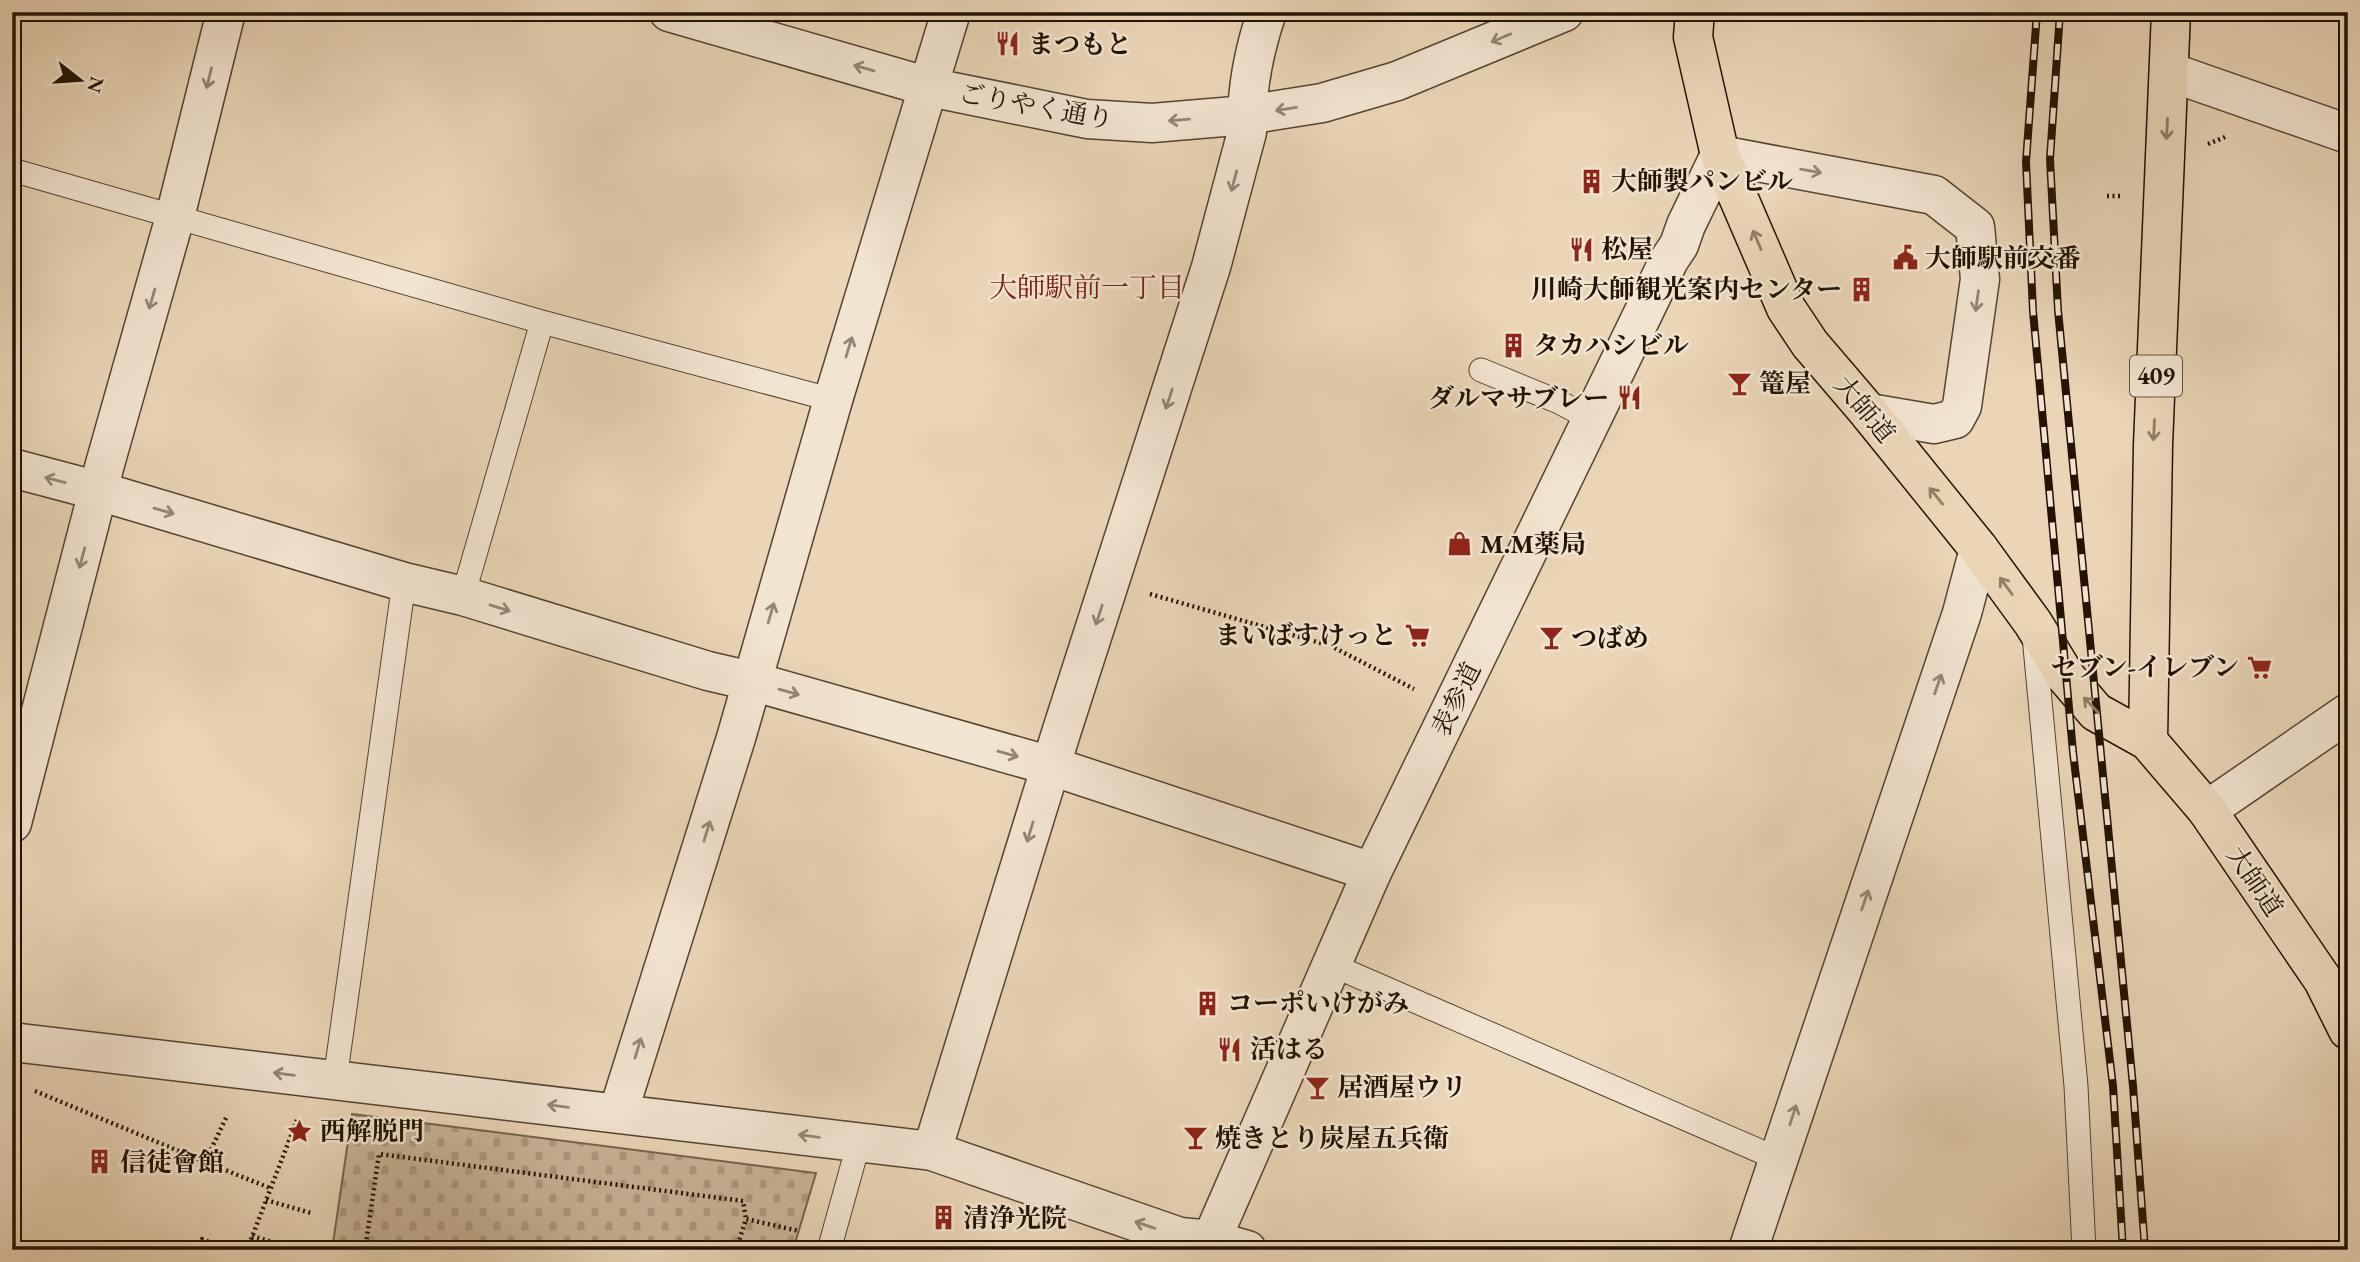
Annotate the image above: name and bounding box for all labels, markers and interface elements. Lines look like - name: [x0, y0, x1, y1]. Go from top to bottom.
- place label: まつもと: [1028, 27, 1132, 61]
- restaurant icon: まつもと: [994, 30, 1022, 58]
- one-way arrow: [1490, 32, 1512, 45]
- north arrow: [46, 46, 116, 116]
- one-way arrow: [853, 61, 875, 74]
- one-way arrow: [202, 67, 215, 89]
- text: N: [81, 74, 110, 96]
- street label: ごりやく通り: [956, 76, 1116, 136]
- one-way arrow: [1275, 103, 1298, 116]
- one-way arrow: [1168, 114, 1190, 127]
- one-way arrow: [2161, 118, 2174, 141]
- place label: 大師製パンビル: [1611, 164, 1793, 198]
- one-way arrow: [1799, 165, 1822, 178]
- building icon: 大師製パンビル: [1577, 167, 1605, 195]
- one-way arrow: [1227, 169, 1240, 192]
- one-way arrow: [1750, 230, 1763, 251]
- place label: 松屋: [1601, 232, 1653, 266]
- restaurant icon: 松屋: [1567, 235, 1595, 263]
- place label: 大師駅前交番: [1925, 241, 2081, 275]
- public building icon: 大師駅前交番: [1891, 244, 1919, 272]
- district label: 大師駅前一丁目: [989, 269, 1185, 305]
- place label: 川崎大師観光案内センター: [1531, 272, 1842, 306]
- building icon: 川崎大師観光案内センター: [1848, 275, 1876, 303]
- one-way arrow: [145, 287, 158, 309]
- one-way arrow: [1970, 290, 1983, 312]
- place label: タカハシビル: [1533, 328, 1689, 362]
- building icon: タカハシビル: [1499, 331, 1527, 359]
- one-way arrow: [844, 337, 856, 359]
- road number: 409: [2130, 356, 2182, 396]
- place label: 篭屋: [1759, 366, 1811, 400]
- street label: 大師道: [1827, 368, 1903, 450]
- bar icon: 篭屋: [1725, 369, 1753, 397]
- place label: ダルマサブレー: [1428, 381, 1609, 415]
- restaurant icon: ダルマサブレー: [1615, 384, 1643, 412]
- one-way arrow: [1161, 388, 1174, 410]
- one-way arrow: [2147, 418, 2160, 441]
- one-way arrow: [45, 473, 67, 486]
- one-way arrow: [1928, 487, 1944, 505]
- one-way arrow: [153, 506, 175, 519]
- place label: M.M薬局: [1480, 527, 1586, 561]
- shop icon: M.M薬局: [1446, 530, 1474, 558]
- one-way arrow: [75, 546, 88, 568]
- one-way arrow: [1999, 577, 2013, 596]
- one-way arrow: [489, 602, 511, 615]
- one-way arrow: [766, 602, 779, 624]
- one-way arrow: [1091, 604, 1104, 626]
- place label: まいばすけっと: [1215, 618, 1397, 652]
- supermarket icon: まいばすけっと: [1403, 621, 1431, 649]
- place label: つばめ: [1571, 621, 1649, 655]
- bar icon: つばめ: [1537, 624, 1565, 652]
- place label: セブン-イレブン: [2051, 650, 2239, 684]
- supermarket icon: セブン-イレブン: [2245, 653, 2273, 681]
- street label: 表参道: [1424, 656, 1488, 742]
- one-way arrow: [1932, 673, 1945, 695]
- one-way arrow: [777, 686, 800, 699]
- one-way arrow: [2082, 697, 2099, 714]
- one-way arrow: [997, 748, 1019, 761]
- one-way arrow: [701, 820, 714, 842]
- one-way arrow: [1023, 821, 1036, 843]
- street label: 大師道: [2219, 839, 2291, 923]
- one-way arrow: [1860, 889, 1872, 911]
- place label: コーポいけがみ: [1227, 986, 1409, 1020]
- building icon: コーポいけがみ: [1193, 989, 1221, 1017]
- place label: 活はる: [1250, 1032, 1328, 1066]
- restaurant icon: 活はる: [1216, 1035, 1244, 1063]
- one-way arrow: [633, 1037, 646, 1059]
- one-way arrow: [273, 1067, 295, 1080]
- place label: 居酒屋ウリ: [1337, 1070, 1467, 1104]
- bar icon: 居酒屋ウリ: [1303, 1073, 1331, 1101]
- one-way arrow: [547, 1099, 570, 1112]
- one-way arrow: [1788, 1105, 1800, 1127]
- place label: 西解脱門: [320, 1114, 424, 1148]
- place icon: 西解脱門: [286, 1117, 314, 1145]
- place label: 焼きとり炭屋五兵衛: [1215, 1121, 1449, 1155]
- bar icon: 焼きとり炭屋五兵衛: [1181, 1124, 1209, 1152]
- one-way arrow: [798, 1129, 820, 1142]
- place label: 信徒會館: [120, 1145, 224, 1179]
- building icon: 信徒會館: [86, 1148, 114, 1176]
- place label: 清浄光院: [963, 1201, 1067, 1235]
- building icon: 清浄光院: [929, 1204, 957, 1232]
- one-way arrow: [1134, 1218, 1156, 1231]

